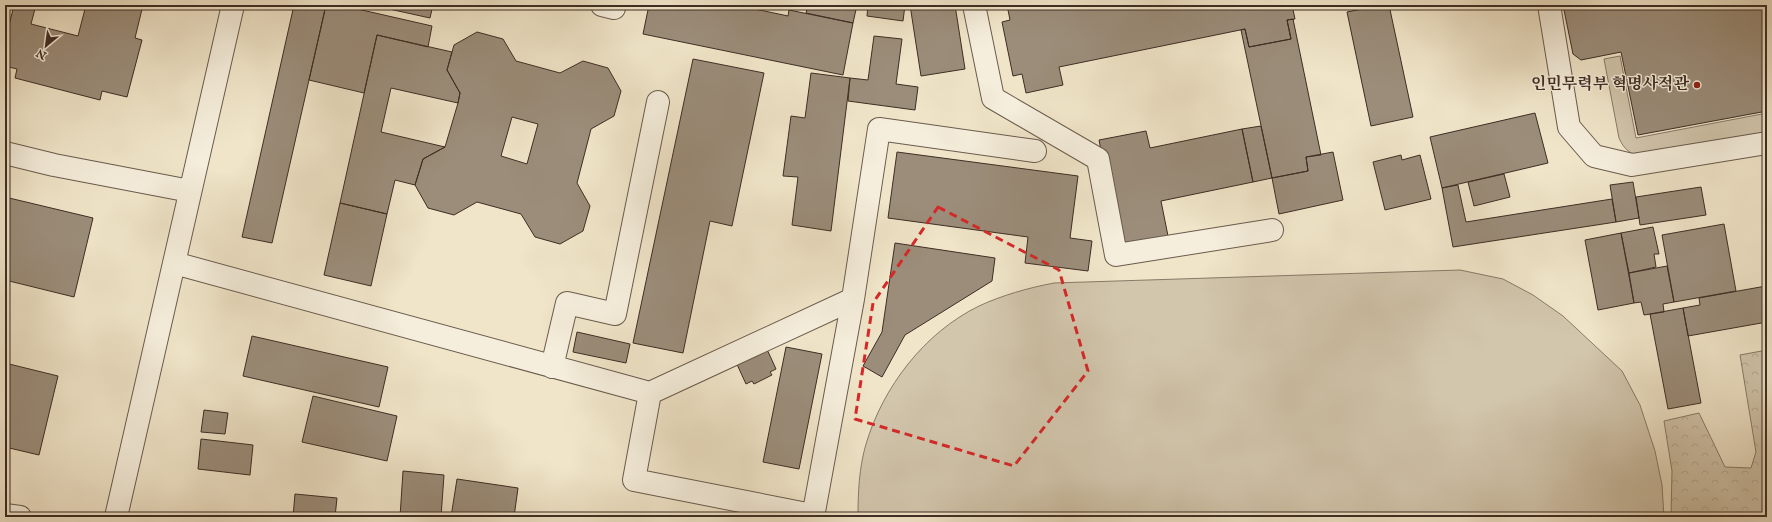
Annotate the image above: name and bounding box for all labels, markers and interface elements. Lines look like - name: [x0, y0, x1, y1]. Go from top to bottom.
- north arrow: [26, 26, 66, 66]
- text: N: [34, 45, 50, 63]
- place label: 인민무력부 혁명사적관: [1531, 74, 1690, 95]
- marker: 인민무력부 혁명사적관: [1692, 80, 1702, 90]

